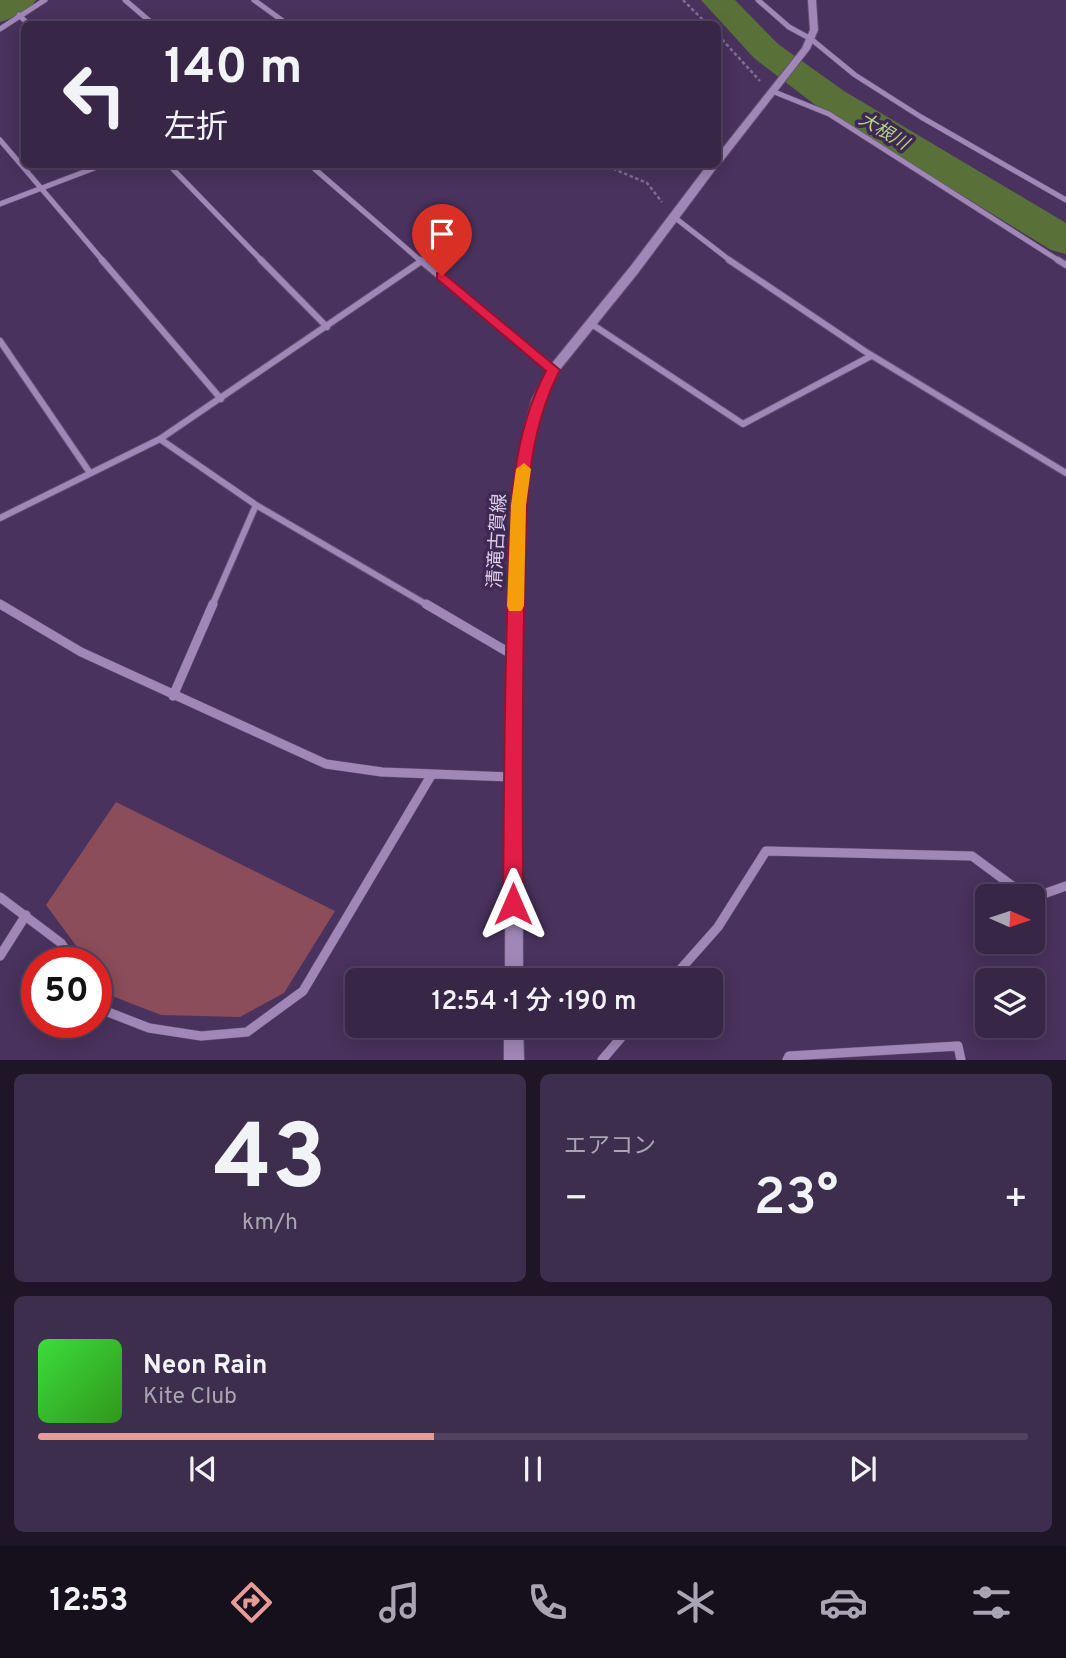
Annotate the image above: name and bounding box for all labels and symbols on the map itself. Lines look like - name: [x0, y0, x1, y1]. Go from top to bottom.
- water label: 大根川: [854, 109, 914, 157]
- pin: [412, 204, 472, 276]
- street label: 清滝古賀線: [484, 493, 512, 589]
- position arrow: [476, 867, 550, 941]
- north arrow: [975, 884, 1045, 954]
- speed limit sign: 50: [21, 947, 112, 1038]

